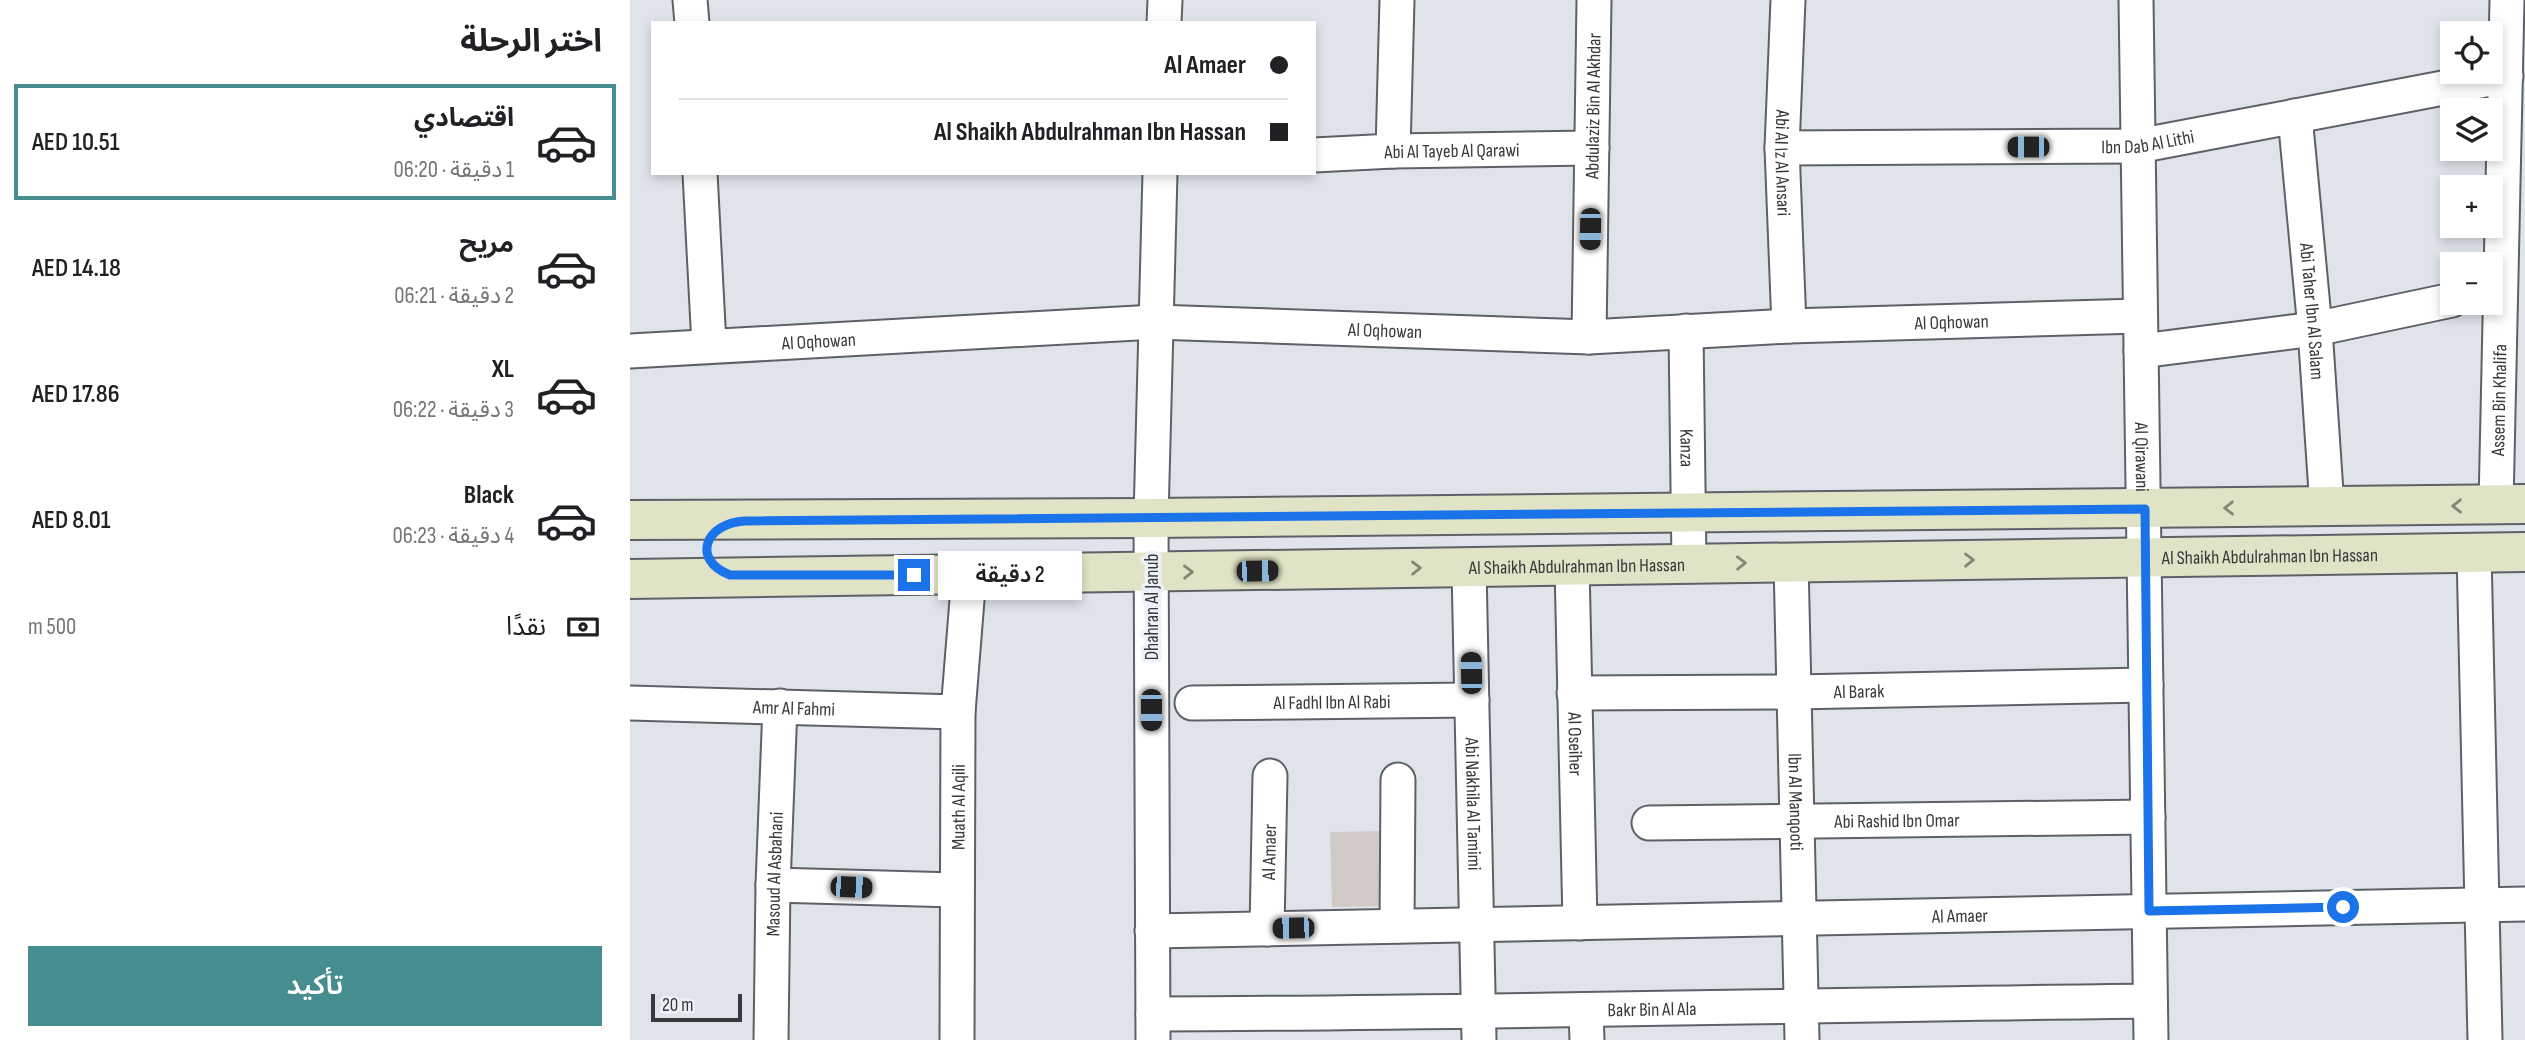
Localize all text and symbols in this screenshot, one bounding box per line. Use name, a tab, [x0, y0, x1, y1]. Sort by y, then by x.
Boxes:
map controls	[2440, 21, 2503, 315]
button: locate	[2440, 21, 2503, 84]
text: اختر الرحلة	[460, 22, 602, 61]
street label: Abdulaziz Bin Al Akhdar	[1581, 32, 1607, 180]
text: Al Amaer	[1164, 50, 1246, 81]
button: layers	[2440, 98, 2503, 161]
text: اقتصادي	[414, 103, 514, 134]
street label: Abi Al Iz Al Ansari	[1769, 108, 1795, 216]
icon: car	[535, 111, 598, 174]
text: Al Shaikh Abdulrahman Ibn Hassan	[934, 117, 1246, 148]
street label: Ibn Dab Al Lithi	[2101, 126, 2196, 159]
text: AED 10.51	[32, 127, 119, 158]
car	[2008, 137, 2050, 158]
street label: Abi Al Tayeb Al Qarawi	[1383, 139, 1520, 164]
text: 1 دقيقة · 06:20	[394, 156, 514, 184]
button: +	[2440, 175, 2503, 238]
car	[1580, 208, 1601, 250]
text: مريح	[459, 229, 514, 260]
icon: car	[535, 237, 598, 300]
street label: Abi Taher Ibn Al Salam	[2294, 241, 2328, 380]
button: −	[2440, 252, 2503, 315]
text: AED 14.18	[32, 253, 121, 284]
text: 2 دقيقة · 06:21	[394, 282, 514, 310]
street label: Al Oqhowan	[1913, 310, 1989, 335]
street label: Al Oqhowan	[1347, 319, 1422, 344]
street label: Al Oqhowan	[780, 329, 856, 356]
street label: Assem Bin Khalifa	[2487, 344, 2513, 457]
text: XL	[492, 354, 514, 385]
icon: car	[535, 363, 598, 426]
text: AED 17.86	[32, 379, 120, 410]
text: 3 دقيقة · 06:22	[393, 396, 514, 424]
street label: Al Qirawani	[2129, 421, 2153, 492]
street label: Kanza	[1674, 429, 1698, 467]
text: Black	[464, 480, 514, 511]
icon: car	[535, 489, 598, 552]
one-way arrow	[2451, 498, 2462, 514]
one-way arrow	[2224, 500, 2234, 516]
text: AED 8.01	[32, 505, 111, 536]
text: 4 دقيقة · 06:23	[393, 522, 514, 550]
street label: Al Shaikh Abdulrahman Ibn Hassan	[2161, 544, 2378, 570]
callout: 2 دقيقة	[938, 550, 1082, 600]
one-way arrow	[1964, 552, 1974, 568]
street label: Dhahran Al Janub	[1141, 554, 1164, 660]
street label: Al Shaikh Abdulrahman Ibn Hassan	[1468, 554, 1685, 580]
one-way arrow	[1736, 555, 1747, 571]
route end	[898, 559, 930, 591]
car	[1236, 560, 1279, 582]
one-way arrow	[1411, 560, 1421, 576]
text: 2 دقيقة	[975, 561, 1045, 589]
one-way arrow	[1183, 564, 1194, 579]
icon: cash	[564, 608, 602, 646]
text: نقدًا	[506, 612, 546, 643]
text: 500 m	[28, 613, 76, 641]
car	[1461, 652, 1482, 694]
street label: Al Barak	[1833, 680, 1885, 704]
car	[1141, 689, 1162, 731]
street label: Al Fadhl Ibn Al Rabi	[1272, 691, 1391, 715]
street label: Amr Al Fahmi	[751, 696, 835, 722]
street label: Al Oseiher	[1562, 711, 1587, 777]
street label: Abi Nakhila Al Tamimi	[1460, 736, 1485, 871]
street label: Ibn Al Manqooti	[1782, 753, 1808, 851]
street label: Muath Al Aqili	[948, 764, 971, 850]
street label: Abi Rashid Ibn Omar	[1833, 809, 1960, 834]
street label: Masoud Al Asbahani	[762, 811, 789, 936]
street label: Al Amaer	[1258, 823, 1282, 881]
car	[830, 876, 873, 898]
route start	[2327, 891, 2359, 923]
street label: Al Amaer	[1931, 905, 1989, 929]
car	[1272, 917, 1315, 939]
button: تأكيد	[28, 946, 602, 1026]
scale bar	[651, 991, 742, 1023]
text: 20 m	[662, 994, 694, 1017]
street label: Bakr Bin Al Ala	[1607, 998, 1697, 1022]

